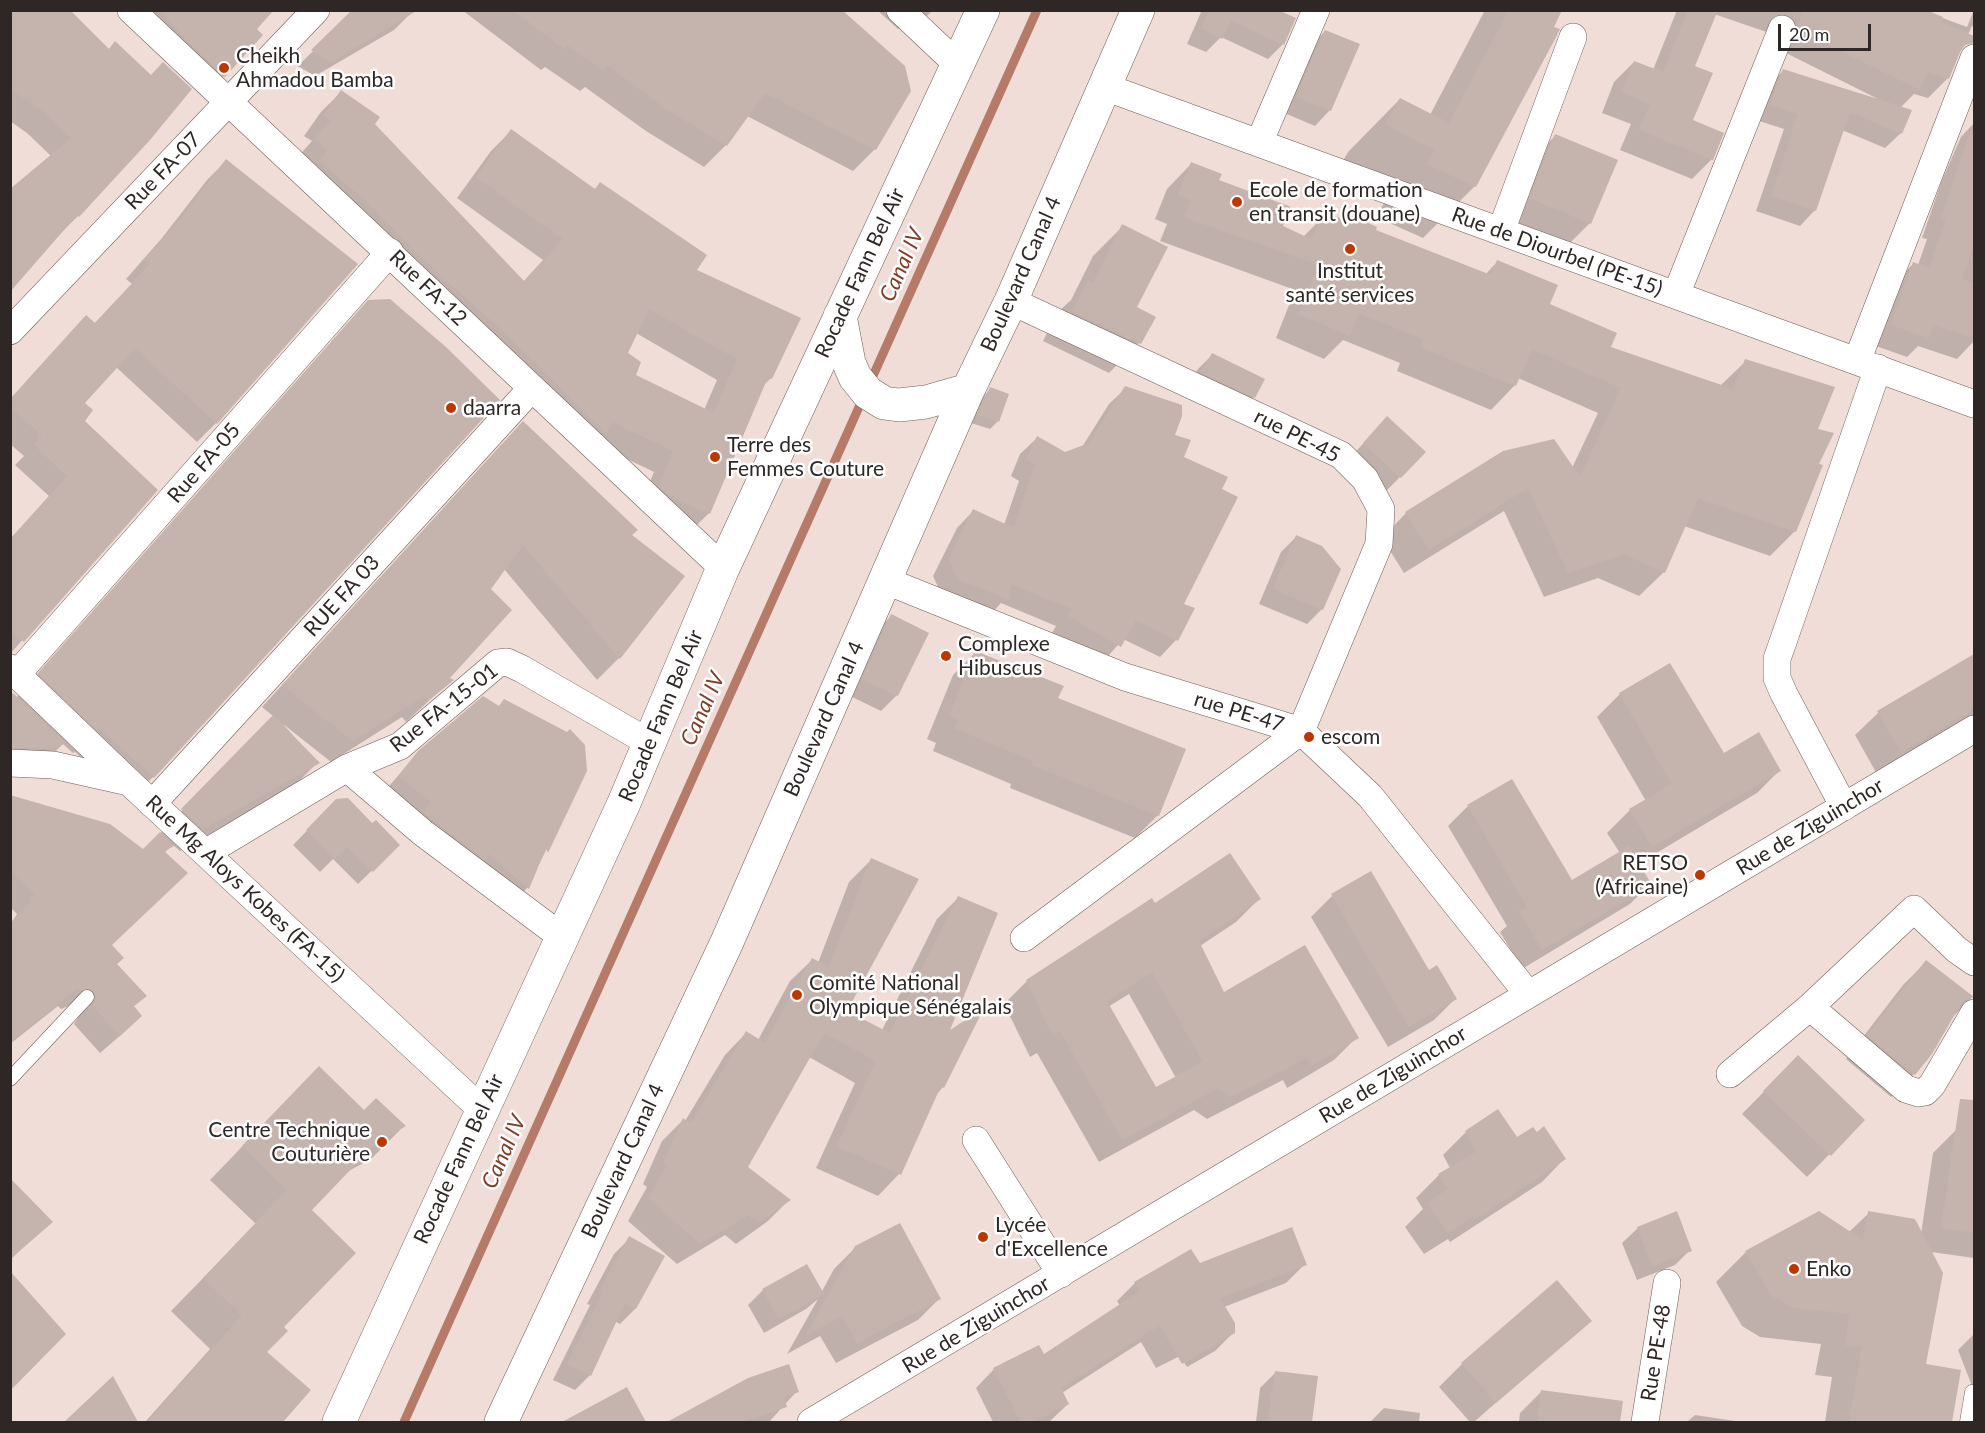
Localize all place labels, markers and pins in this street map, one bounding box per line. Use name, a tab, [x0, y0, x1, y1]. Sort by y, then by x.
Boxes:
place label: Cheikh Ahmadou Bamba	[236, 43, 394, 93]
marker: Cheikh Ahmadou Bamba	[217, 61, 231, 75]
place label: Ecole de formation en transit (douane)	[1249, 177, 1423, 227]
marker: Ecole de formation en transit (douane)	[1230, 195, 1244, 209]
marker: Institut santé services	[1343, 242, 1357, 256]
place label: Institut santé services	[1286, 258, 1414, 308]
place label: daarra	[463, 395, 521, 421]
marker: daarra	[444, 401, 458, 415]
place label: Terre des Femmes Couture	[727, 432, 884, 482]
marker: Terre des Femmes Couture	[708, 450, 722, 464]
place label: Complexe Hibuscus	[958, 631, 1050, 681]
marker: Complexe Hibuscus	[939, 649, 953, 663]
place label: escom	[1321, 724, 1380, 750]
marker: escom	[1302, 730, 1316, 744]
place label: RETSO (Africaine)	[1595, 850, 1688, 900]
marker: RETSO (Africaine)	[1693, 868, 1707, 882]
place label: Comité National Olympique Sénégalais	[809, 970, 1012, 1020]
marker: Comité National Olympique Sénégalais	[790, 988, 804, 1002]
place label: Centre Technique Couturière	[208, 1117, 370, 1167]
marker: Centre Technique Couturière	[375, 1135, 389, 1149]
place label: Lycée d'Excellence	[995, 1212, 1108, 1262]
marker: Lycée d'Excellence	[976, 1230, 990, 1244]
place label: Enko	[1806, 1256, 1852, 1282]
marker: Enko	[1787, 1262, 1801, 1276]

